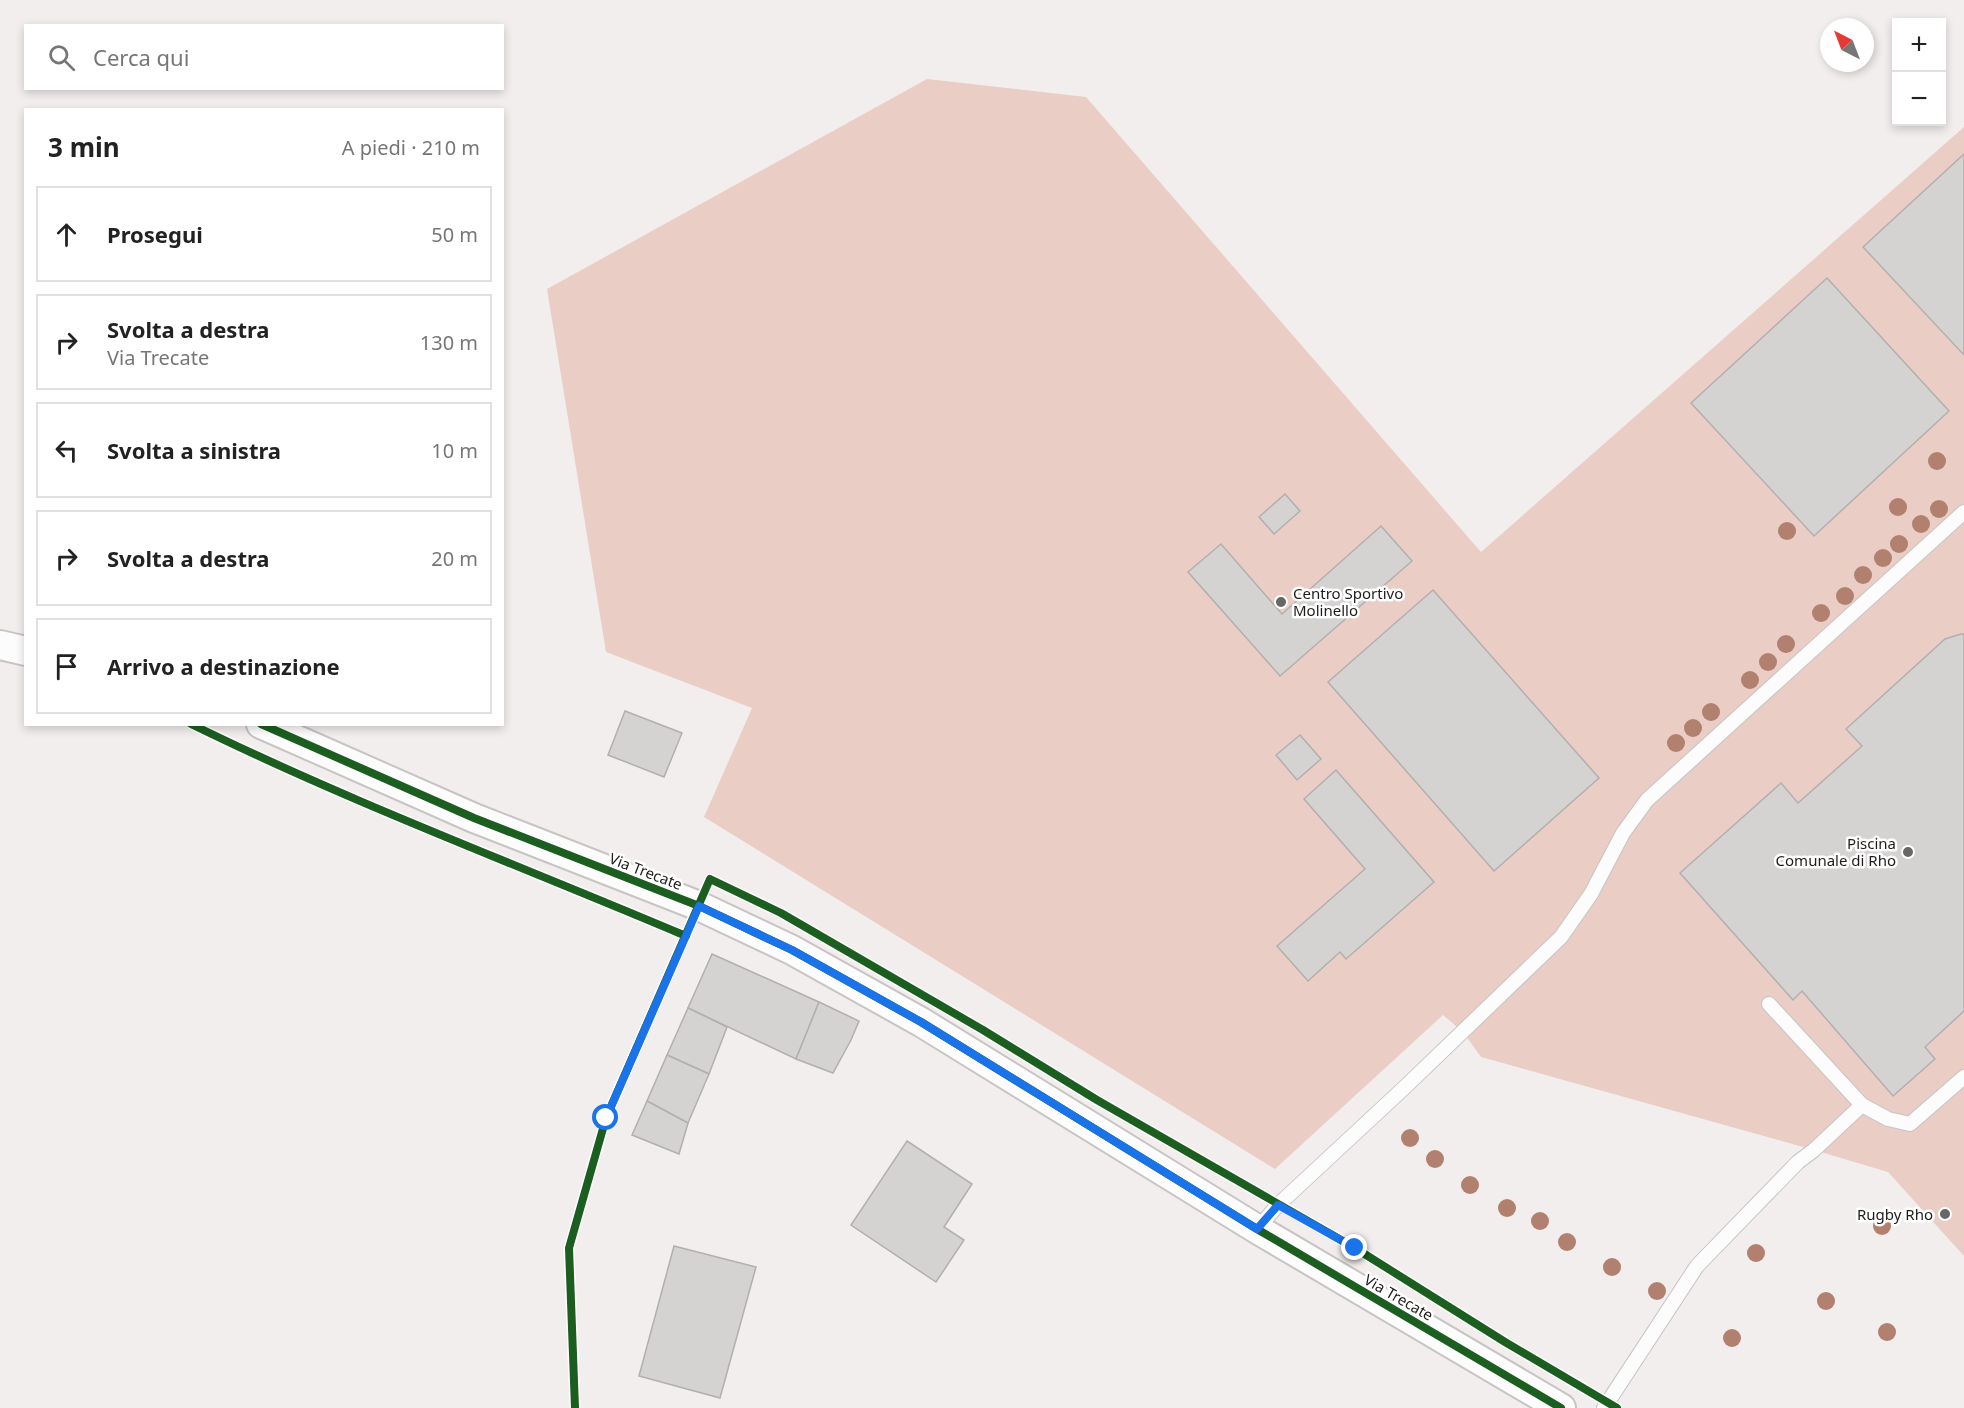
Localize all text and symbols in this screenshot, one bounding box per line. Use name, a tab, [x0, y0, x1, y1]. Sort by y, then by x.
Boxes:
north arrow	[1820, 18, 1874, 72]
map controls	[1892, 18, 1946, 126]
button: +	[1892, 18, 1946, 72]
search box	[24, 24, 504, 90]
icon: search	[45, 41, 78, 74]
text: Cerca qui	[93, 42, 189, 72]
button: −	[1892, 72, 1946, 126]
text: 3 min	[48, 129, 120, 165]
text: A piedi · 210 m	[342, 134, 480, 161]
icon: ahead	[50, 218, 83, 251]
text: Prosegui	[107, 219, 203, 249]
text: 50 m	[431, 221, 478, 248]
text: Svolta a destra	[107, 314, 270, 344]
icon: right	[50, 326, 83, 359]
text: 130 m	[420, 329, 478, 356]
text: Via Trecate	[107, 344, 209, 371]
icon: left	[50, 434, 83, 467]
text: Svolta a sinistra	[107, 435, 281, 465]
text: 10 m	[431, 437, 478, 464]
icon: right	[50, 542, 83, 575]
text: Svolta a destra	[107, 543, 270, 573]
text: 20 m	[431, 545, 478, 572]
place label: Centro Sportivo Molinello	[1293, 583, 1403, 620]
marker: Centro Sportivo Molinello	[1274, 595, 1288, 609]
icon: arrive	[50, 650, 83, 683]
text: Arrivo a destinazione	[107, 651, 340, 681]
place label: Piscina Comunale di Rho	[1776, 833, 1896, 870]
marker: Piscina Comunale di Rho	[1901, 845, 1915, 859]
street label: Via Trecate	[607, 848, 685, 894]
route start	[592, 1104, 618, 1130]
place label: Rugby Rho	[1857, 1204, 1933, 1224]
marker: Rugby Rho	[1938, 1207, 1952, 1221]
route end	[1341, 1234, 1367, 1260]
street label: Via Trecate	[1361, 1269, 1437, 1325]

